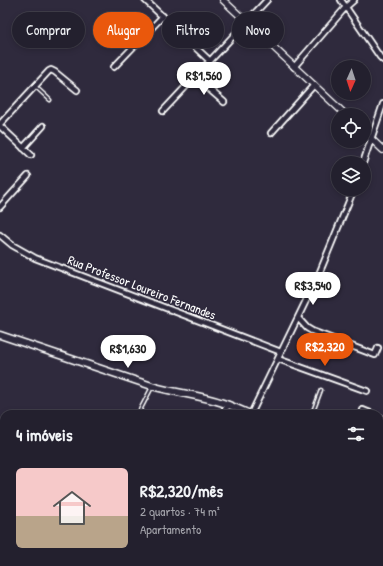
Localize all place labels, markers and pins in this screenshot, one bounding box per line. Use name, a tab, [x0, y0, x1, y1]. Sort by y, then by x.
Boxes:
pin: R$1,560	[167, 62, 241, 96]
pin: R$3,540	[276, 272, 350, 306]
pin: R$2,320	[288, 333, 362, 367]
pin: R$1,630	[91, 335, 165, 369]

